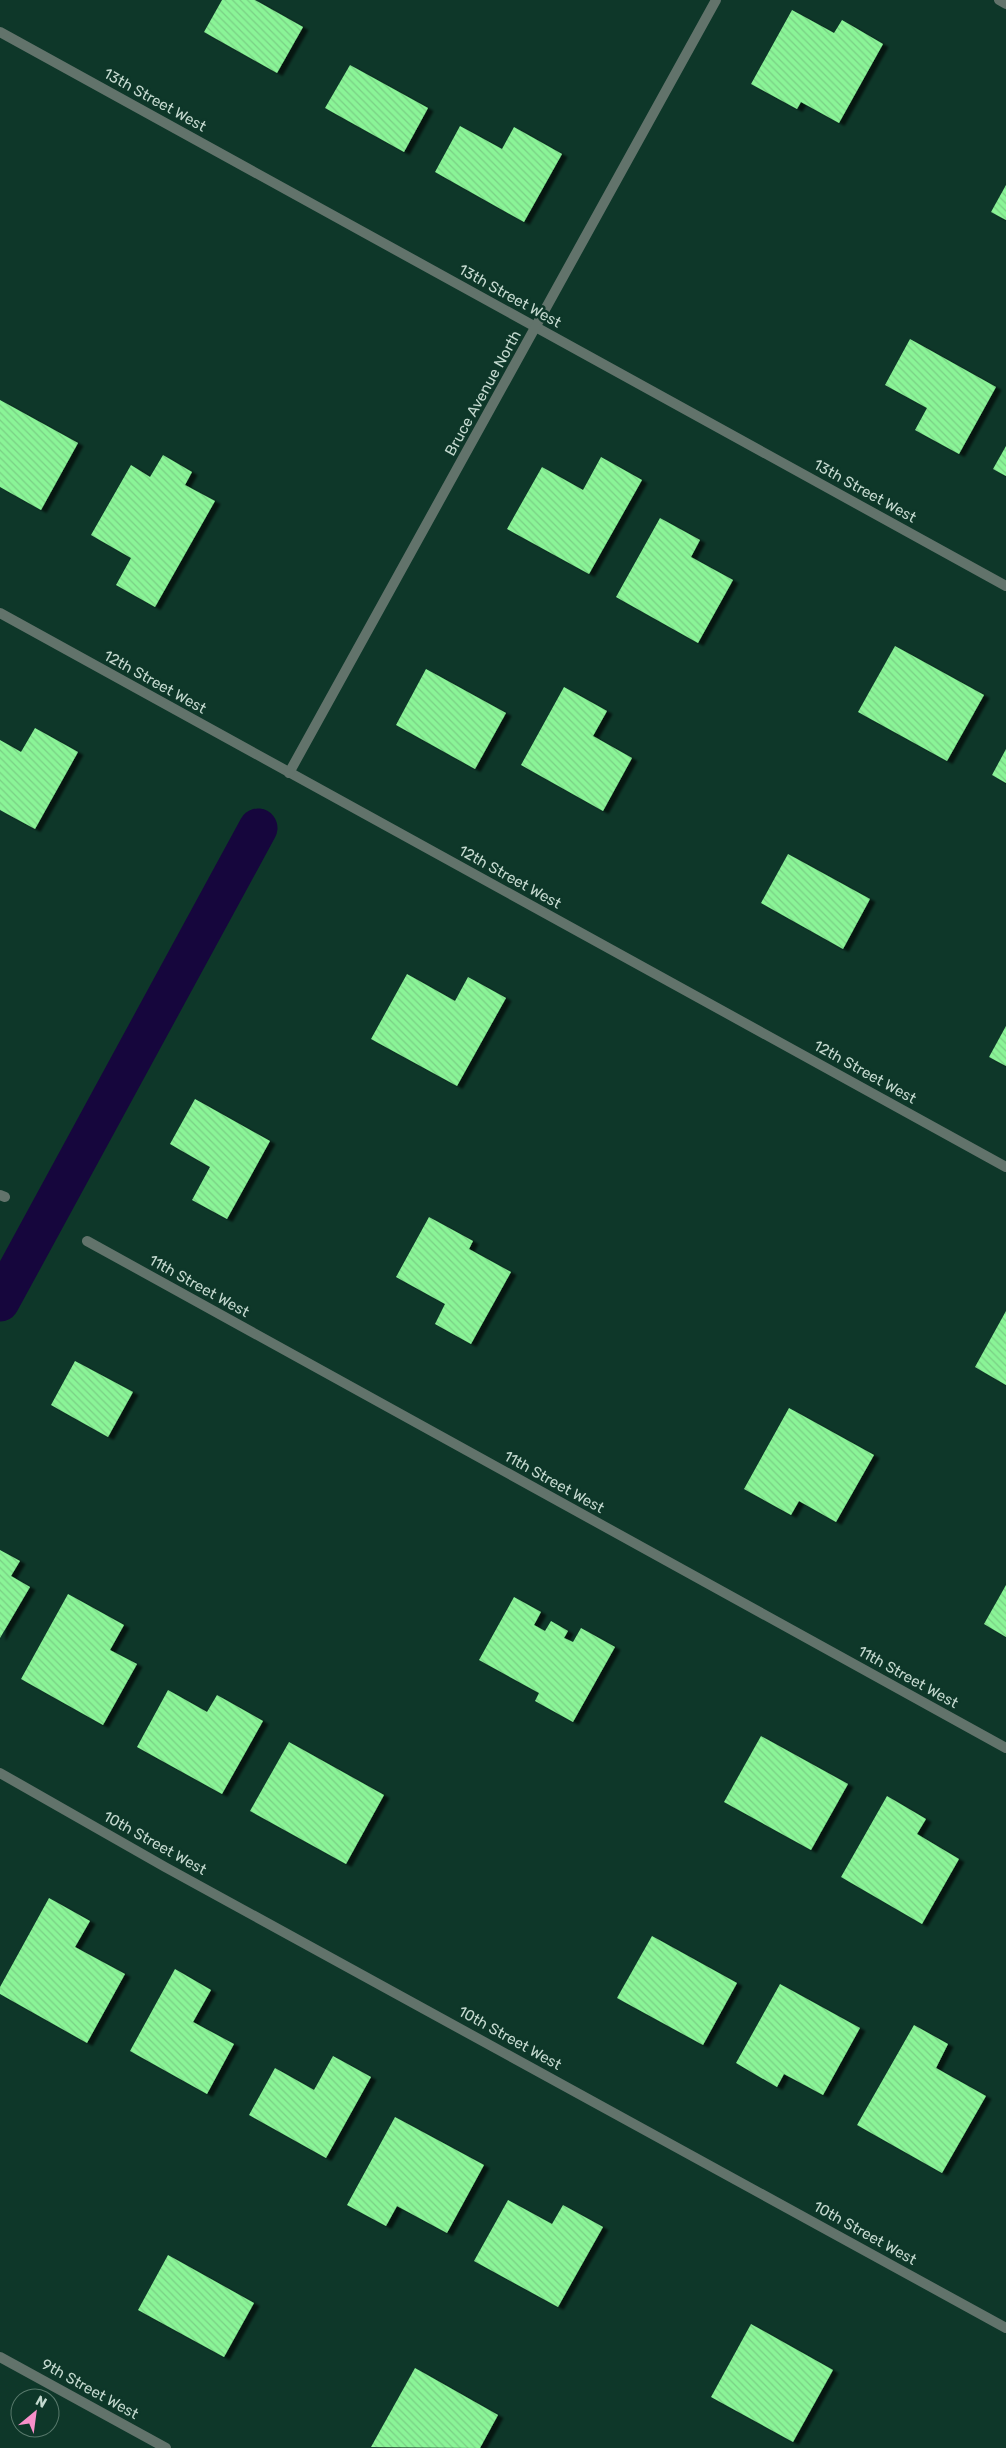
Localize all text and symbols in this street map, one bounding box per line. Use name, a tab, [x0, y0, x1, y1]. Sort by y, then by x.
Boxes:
street label: 13th Street West	[101, 64, 210, 136]
street label: 13th Street West	[456, 260, 565, 332]
street label: Bruce Avenue North	[441, 327, 525, 459]
street label: 13th Street West	[811, 455, 920, 527]
street label: 12th Street West	[101, 646, 209, 718]
street label: 12th Street West	[456, 841, 564, 913]
street label: 12th Street West	[811, 1036, 919, 1108]
street label: 11th Street West	[146, 1251, 252, 1321]
street label: 11th Street West	[501, 1447, 607, 1517]
street label: 11th Street West	[855, 1642, 961, 1712]
street label: 10th Street West	[100, 1807, 210, 1879]
street label: 10th Street West	[455, 2002, 565, 2074]
street label: 10th Street West	[810, 2197, 920, 2269]
street label: 9th Street West	[38, 2355, 142, 2423]
north arrow	[10, 2388, 60, 2438]
text: N	[33, 2392, 50, 2412]

